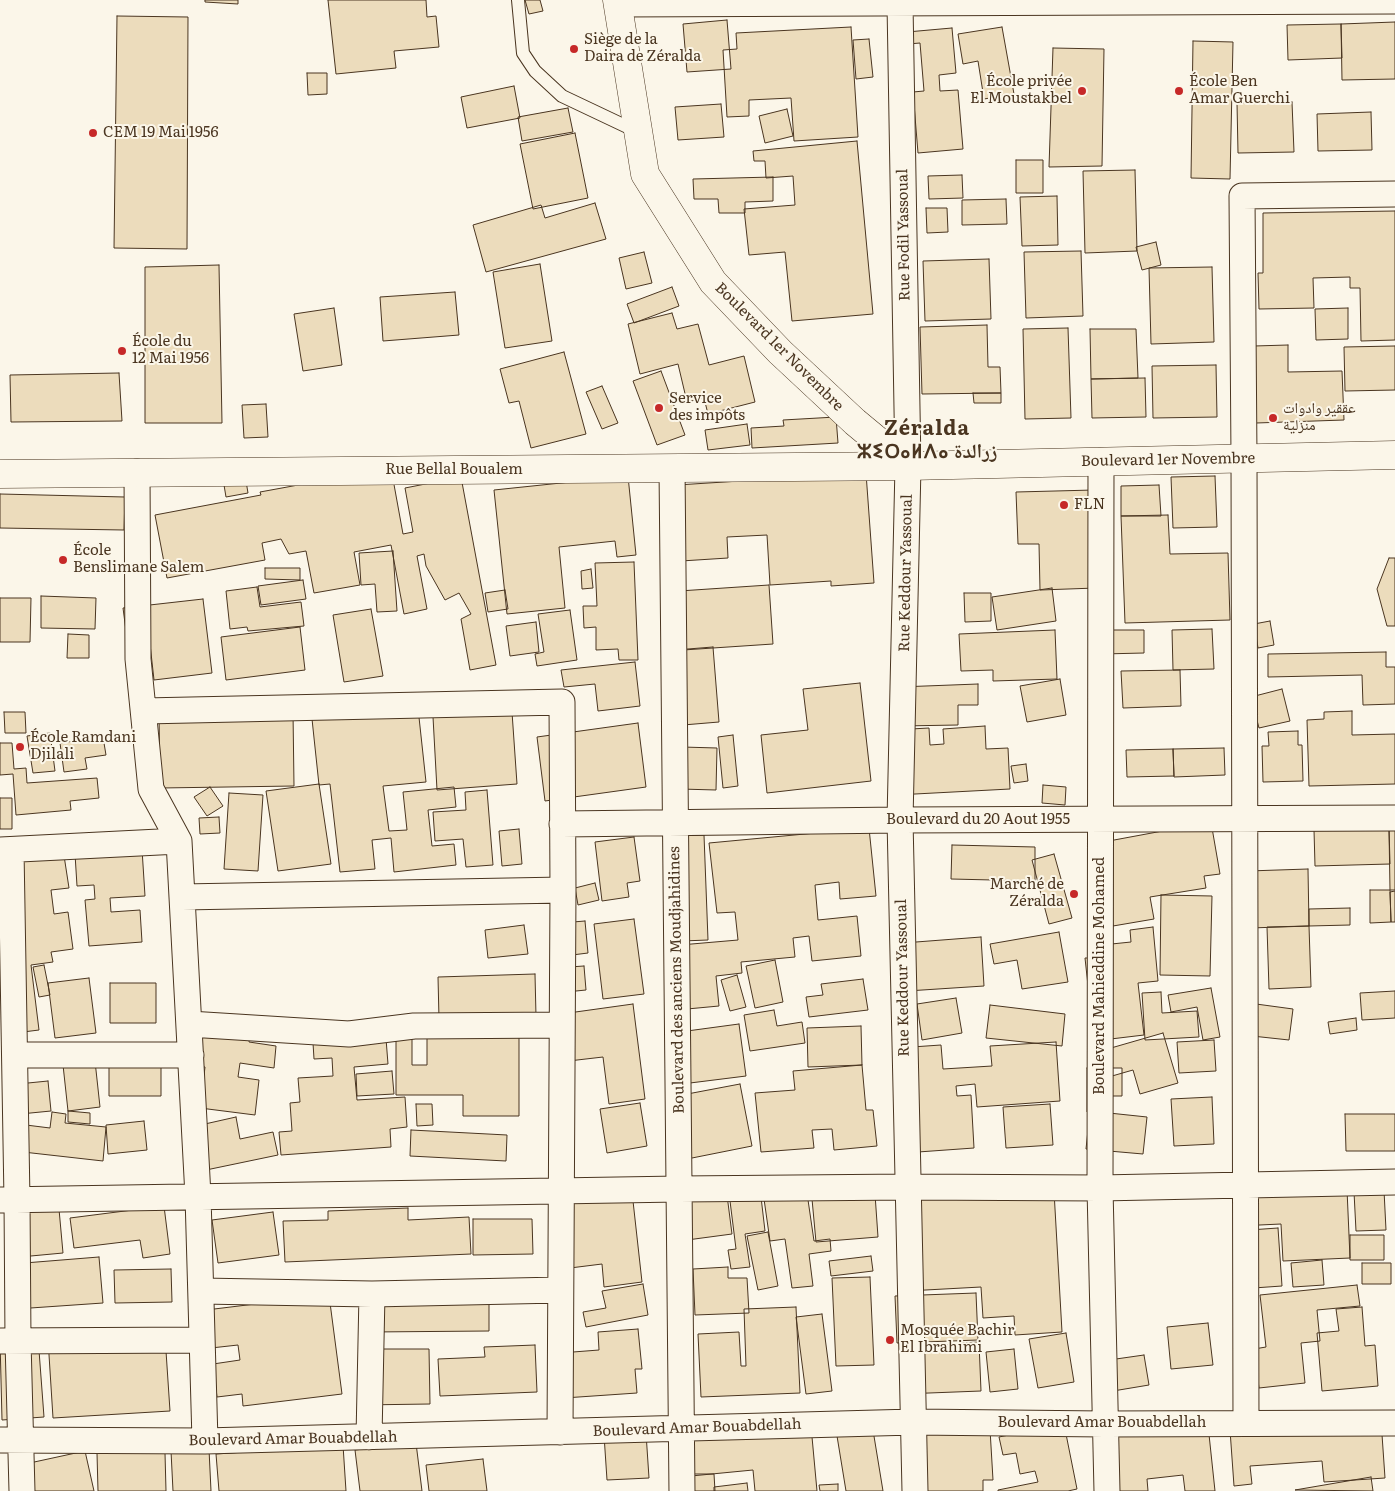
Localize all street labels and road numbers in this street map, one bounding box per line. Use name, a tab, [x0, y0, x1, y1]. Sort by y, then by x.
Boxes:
street label: Rue Fodil Yassoual	[894, 169, 914, 301]
street label: Boulevard 1er Novembre	[711, 279, 847, 415]
street label: Boulevard 1er Novembre	[1081, 449, 1255, 471]
street label: Rue Bellal Boualem	[385, 461, 523, 479]
street label: Rue Keddour Yassoual	[896, 494, 916, 652]
street label: Boulevard du 20 Aout 1955	[886, 811, 1070, 829]
street label: Boulevard des anciens Moudjahidines	[666, 846, 688, 1114]
street label: Boulevard Mahieddine Mohamed	[1091, 857, 1109, 1095]
street label: Rue Keddour Yassoual	[893, 899, 913, 1057]
street label: Boulevard Amar Bouabdellah	[997, 1414, 1207, 1432]
street label: Boulevard Amar Bouabdellah	[592, 1415, 802, 1441]
street label: Boulevard Amar Bouabdellah	[188, 1428, 398, 1450]

